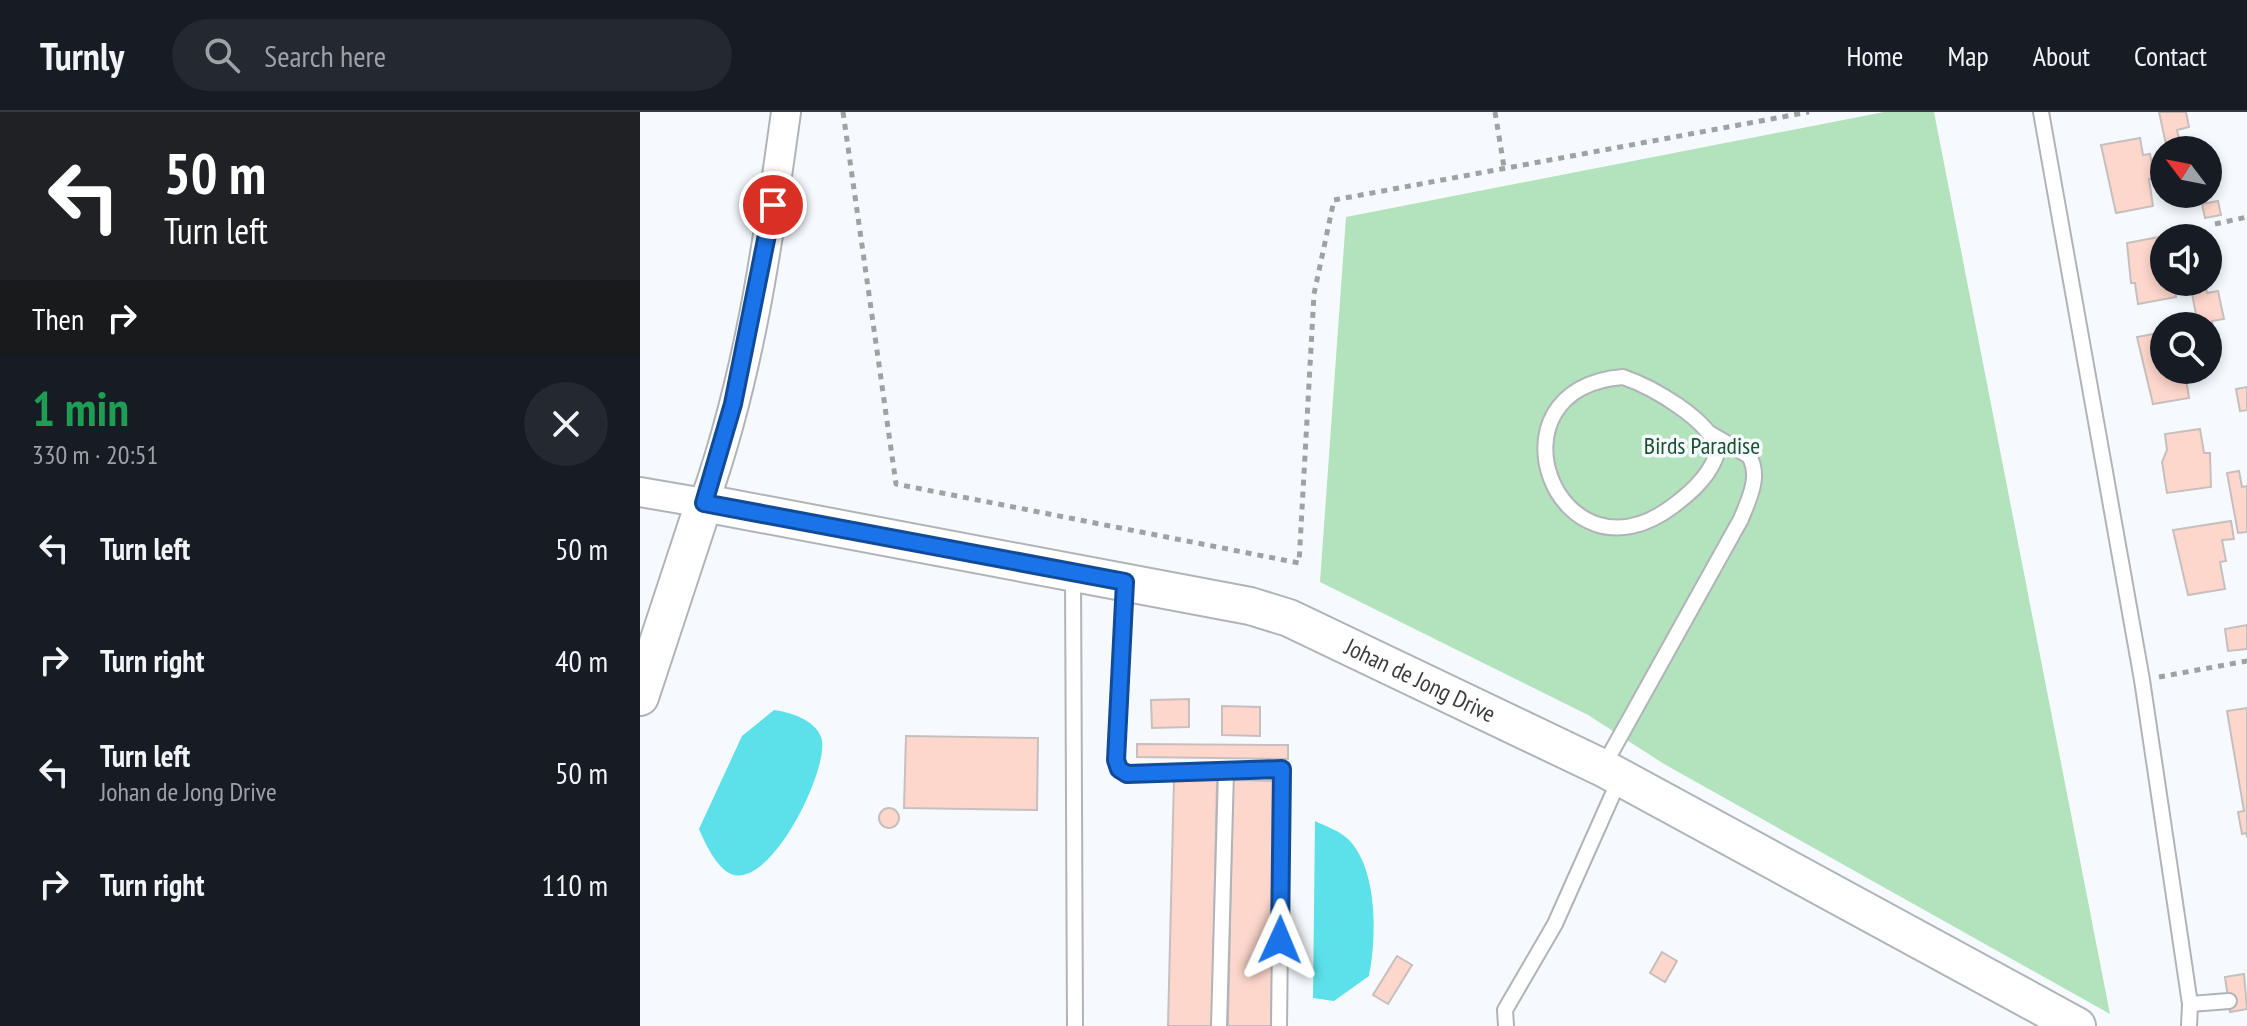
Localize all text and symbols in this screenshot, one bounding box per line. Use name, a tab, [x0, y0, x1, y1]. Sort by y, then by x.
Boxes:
search box	[172, 19, 732, 91]
text: Turnly	[40, 31, 124, 80]
icon: search	[200, 33, 244, 77]
text: Search here	[264, 36, 386, 75]
text: Home	[1847, 37, 1903, 74]
text: Map	[1947, 37, 1989, 74]
text: About	[2033, 37, 2090, 74]
text: Contact	[2134, 37, 2207, 74]
north arrow	[2150, 136, 2222, 208]
map controls	[2150, 136, 2222, 384]
text: 50 m	[164, 137, 266, 209]
icon: left	[32, 144, 136, 248]
pin	[739, 171, 807, 239]
icon: arrive	[751, 183, 795, 227]
text: Turn left	[164, 207, 268, 254]
button: sound	[2150, 224, 2222, 296]
icon: right	[100, 296, 144, 340]
text: Then	[32, 299, 84, 338]
button: search	[2150, 312, 2222, 384]
text: 1 min	[32, 377, 129, 439]
button: close	[524, 382, 608, 466]
park label: Birds Paradise	[1644, 430, 1760, 461]
text: 330 m · 20:51	[32, 438, 158, 471]
icon: left	[32, 526, 76, 570]
text: Turn left	[100, 529, 190, 568]
text: 50 m	[555, 529, 608, 568]
street label: Johan de Jong Drive	[1339, 631, 1501, 729]
icon: right	[32, 638, 76, 682]
text: Turn right	[100, 641, 204, 680]
text: 40 m	[555, 641, 608, 680]
text: Turn left	[100, 736, 190, 775]
icon: left	[32, 750, 76, 794]
text: 50 m	[555, 753, 608, 792]
text: Johan de Jong Drive	[100, 775, 277, 808]
icon: right	[32, 862, 76, 906]
text: Turn right	[100, 865, 204, 904]
text: 110 m	[542, 865, 608, 904]
position arrow	[1238, 898, 1322, 982]

